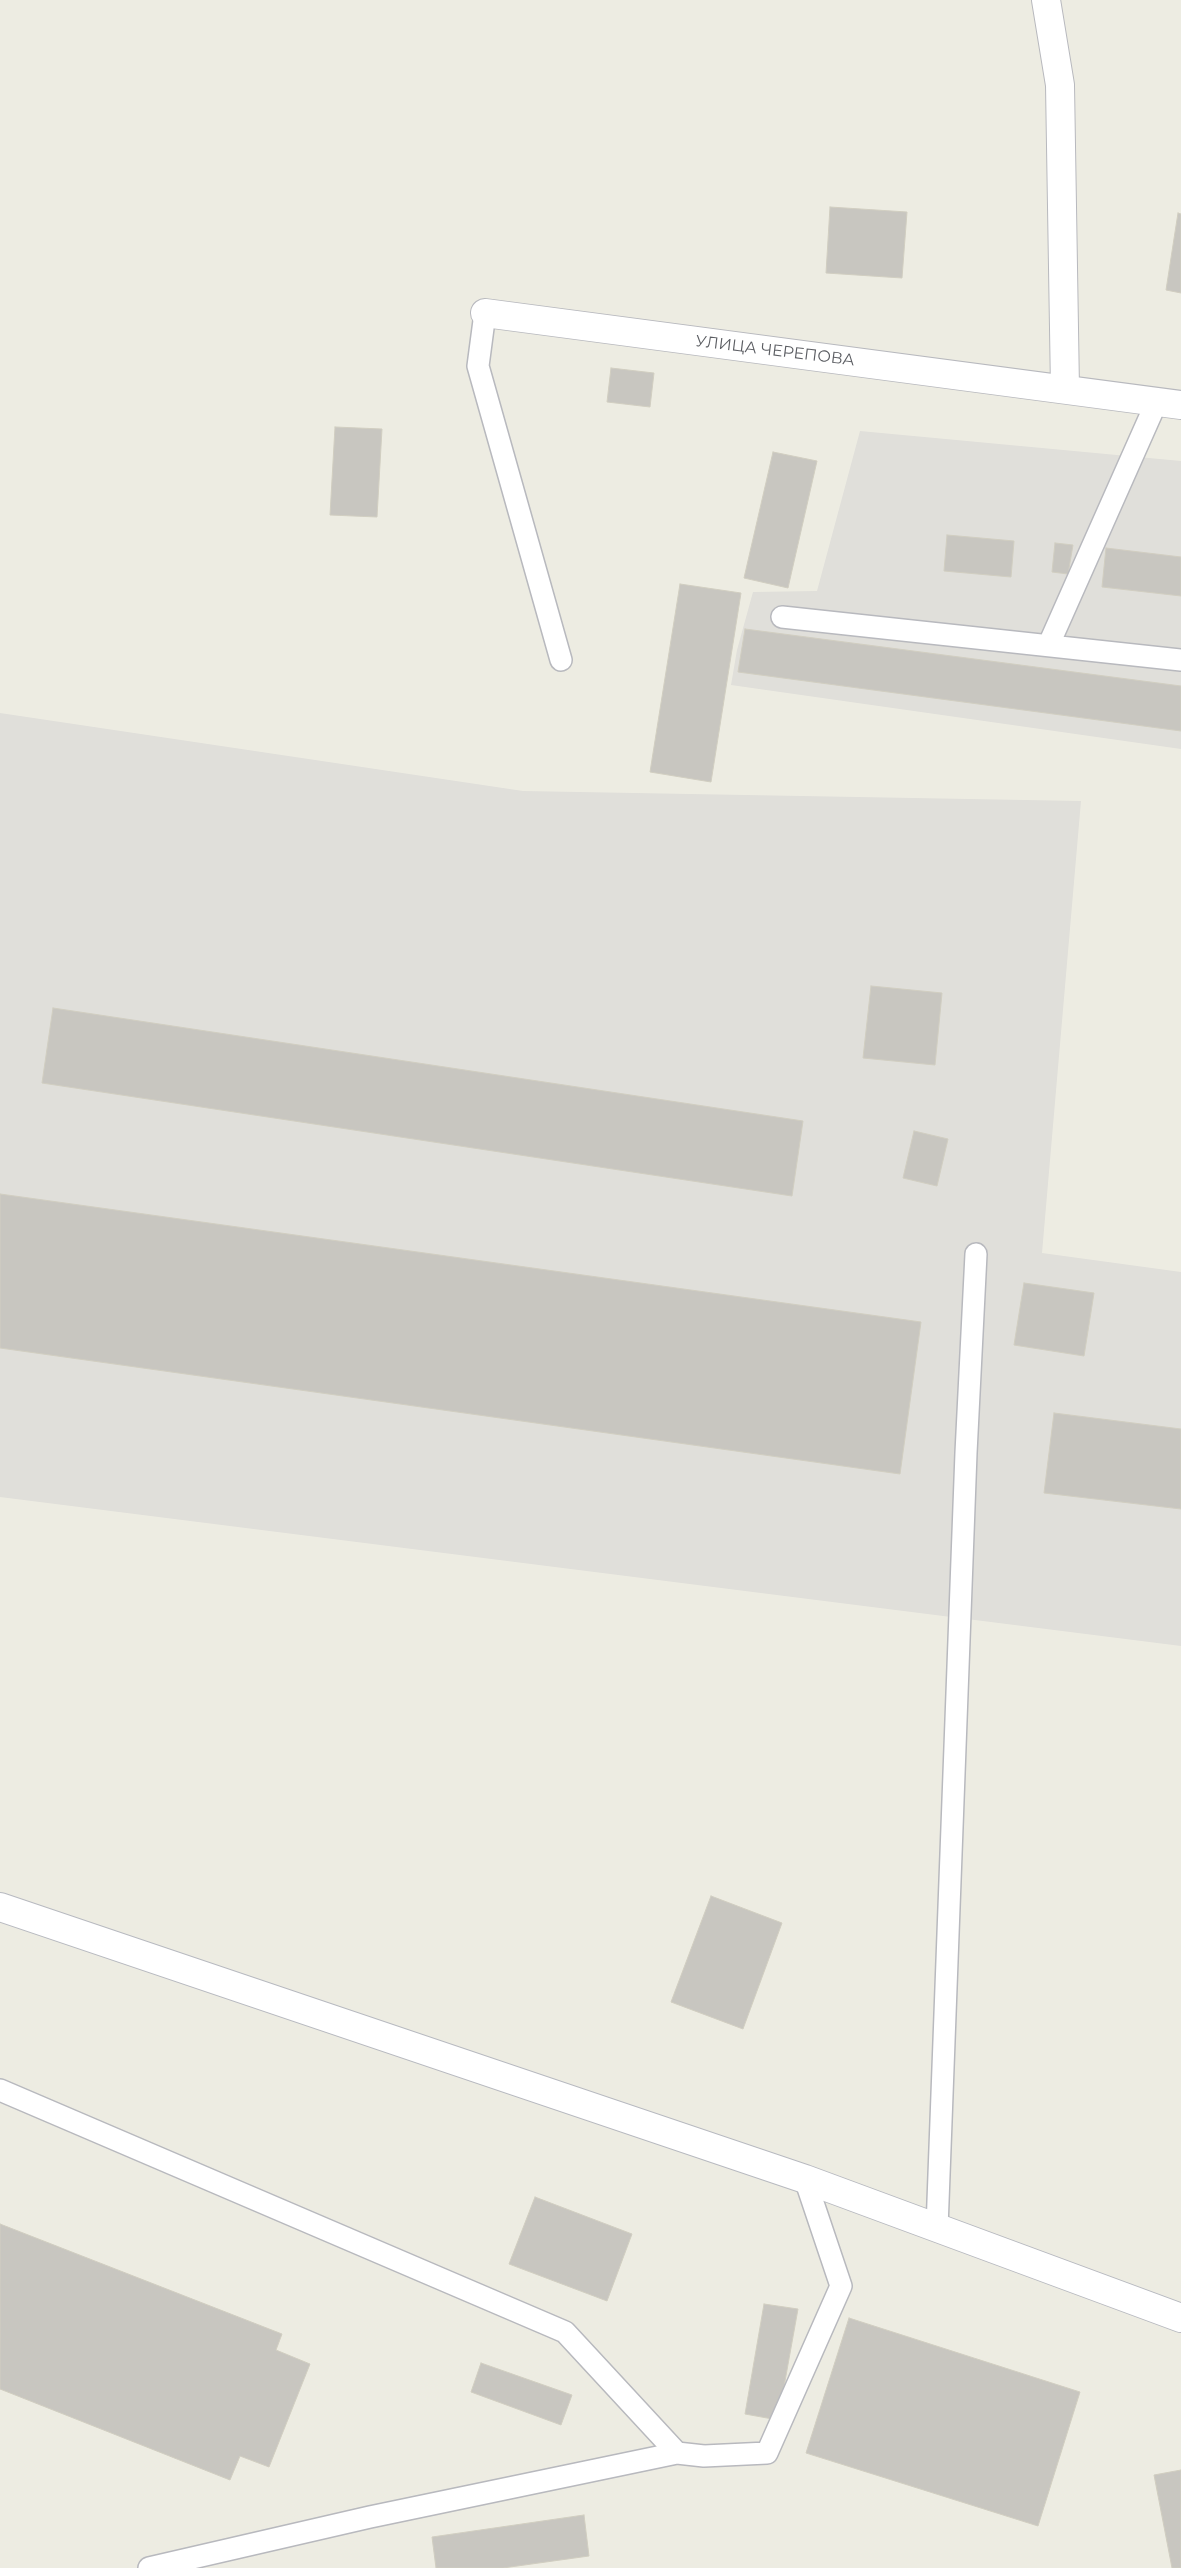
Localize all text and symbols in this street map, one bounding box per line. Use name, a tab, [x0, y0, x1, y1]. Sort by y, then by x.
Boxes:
street label: УЛИЦА ЧЕРЕПОВА	[694, 332, 856, 370]

